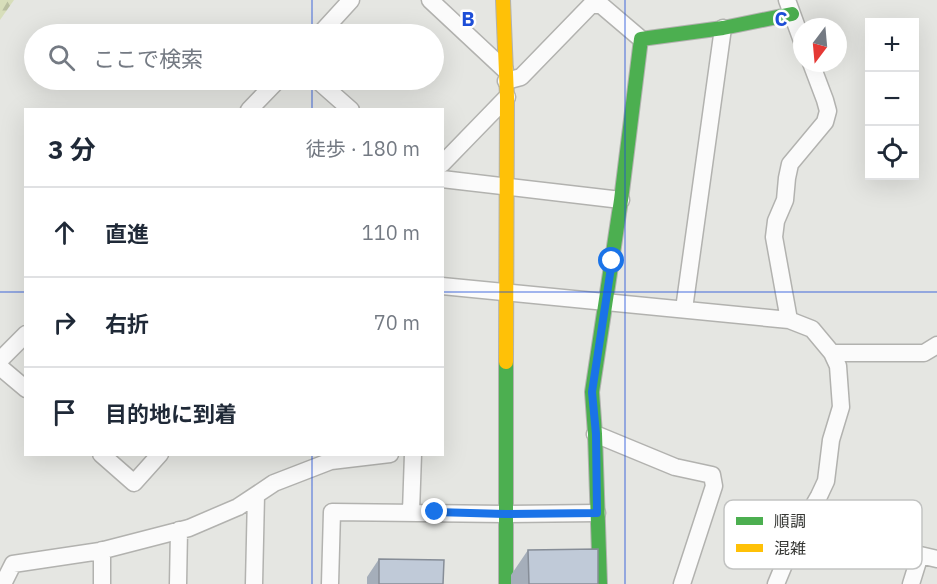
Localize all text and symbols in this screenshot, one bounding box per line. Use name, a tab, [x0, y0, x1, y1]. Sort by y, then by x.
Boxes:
text: B	[461, 5, 475, 32]
text: C	[774, 5, 788, 32]
north arrow	[793, 18, 847, 72]
map controls	[865, 18, 919, 180]
button: +	[865, 18, 919, 72]
search box	[24, 24, 444, 90]
icon: search	[45, 41, 78, 74]
text: ここで検索	[93, 44, 203, 73]
button: −	[865, 72, 919, 126]
button: locate	[865, 126, 919, 180]
text: 3 分	[48, 132, 96, 166]
text: 徒歩 · 180 m	[306, 135, 420, 162]
icon: ahead	[48, 216, 81, 249]
text: 直進	[105, 219, 149, 248]
text: 110 m	[362, 219, 420, 246]
route start	[598, 247, 624, 273]
icon: right	[48, 306, 81, 339]
text: 右折	[105, 309, 149, 338]
text: 70 m	[374, 309, 420, 336]
icon: arrive	[48, 396, 81, 429]
text: 目的地に到着	[105, 399, 237, 428]
route end	[421, 498, 447, 524]
legend	[724, 500, 922, 569]
text: 順調	[774, 511, 806, 531]
text: 混雑	[774, 538, 806, 558]

